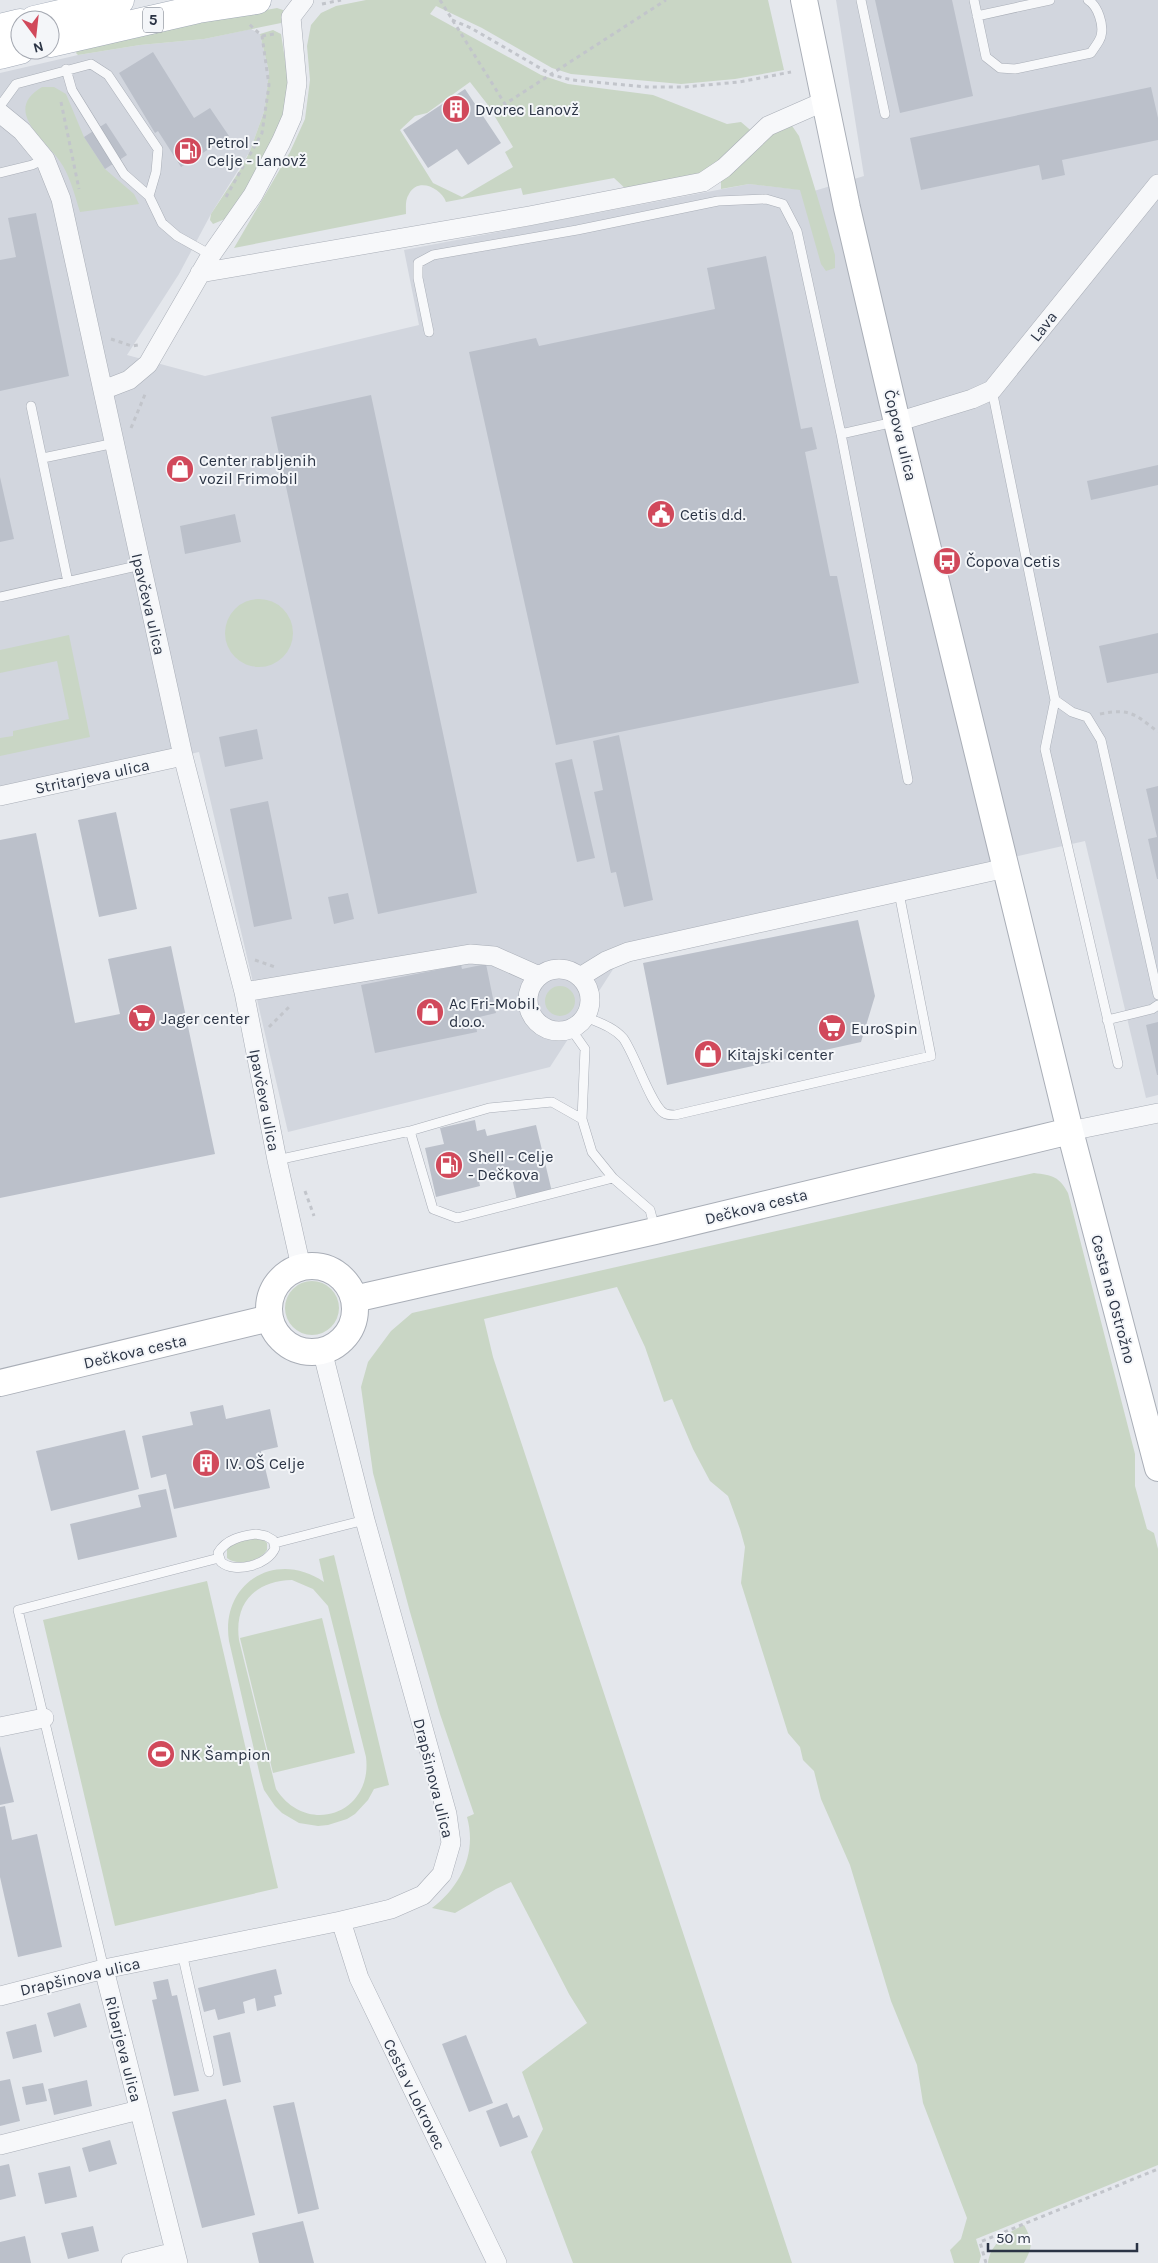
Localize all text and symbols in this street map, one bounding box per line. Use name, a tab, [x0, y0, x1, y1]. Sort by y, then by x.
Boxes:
road number: 5	[143, 8, 163, 32]
north arrow	[10, 10, 60, 60]
text: N	[31, 38, 45, 57]
building icon: Dvorec Lanovž	[441, 94, 471, 124]
place label: Dvorec Lanovž	[475, 100, 579, 119]
place label: Petrol - Celje - Lanovž	[207, 133, 306, 170]
fuel station icon: Petrol - Celje - Lanovž	[173, 136, 203, 166]
street label: Lava	[1026, 307, 1061, 345]
street label: Čopova ulica	[880, 388, 921, 483]
place label: Center rabljenih vozil Frimobil	[199, 451, 316, 488]
shop icon: Center rabljenih vozil Frimobil	[165, 454, 195, 484]
public building icon: Cetis d.d.	[646, 499, 676, 529]
place label: Cetis d.d.	[680, 505, 746, 524]
bus stop icon: Čopova Cetis	[932, 546, 962, 576]
street label: Ipavčeva ulica	[128, 551, 169, 657]
place label: Čopova Cetis	[966, 552, 1061, 571]
street label: Stritarjeva ulica	[33, 755, 151, 798]
place label: Ac Fri-Mobil, d.o.o.	[449, 994, 539, 1031]
shop icon: Ac Fri-Mobil, d.o.o.	[415, 997, 445, 1027]
supermarket icon: Jager center	[127, 1003, 157, 1033]
place label: Jager center	[161, 1009, 249, 1028]
supermarket icon: EuroSpin	[817, 1013, 847, 1043]
place label: EuroSpin	[851, 1019, 918, 1038]
shop icon: Kitajski center	[693, 1039, 723, 1069]
place label: Kitajski center	[727, 1045, 834, 1064]
street label: Ipavčeva ulica	[245, 1047, 284, 1153]
place label: Shell - Celje - Dečkova	[468, 1147, 553, 1184]
fuel station icon: Shell - Celje - Dečkova	[434, 1150, 464, 1180]
street label: Dečkova cesta	[703, 1185, 809, 1228]
street label: Cesta na Ostrožno	[1087, 1233, 1140, 1366]
street label: Dečkova cesta	[82, 1330, 188, 1373]
building icon: IV. OŠ Celje	[191, 1448, 221, 1478]
place label: IV. OŠ Celje	[225, 1454, 305, 1473]
street label: Drapšinova ulica	[409, 1716, 458, 1840]
sports icon: NK Šampion	[146, 1739, 176, 1769]
place label: NK Šampion	[180, 1745, 270, 1764]
street label: Drapšinova ulica	[18, 1953, 142, 2000]
street label: Ribarjeva ulica	[101, 1994, 146, 2104]
street label: Cesta v Lokrovec	[379, 2036, 450, 2153]
scale bar	[988, 2220, 1137, 2252]
text: 50 m	[996, 2229, 1031, 2247]

